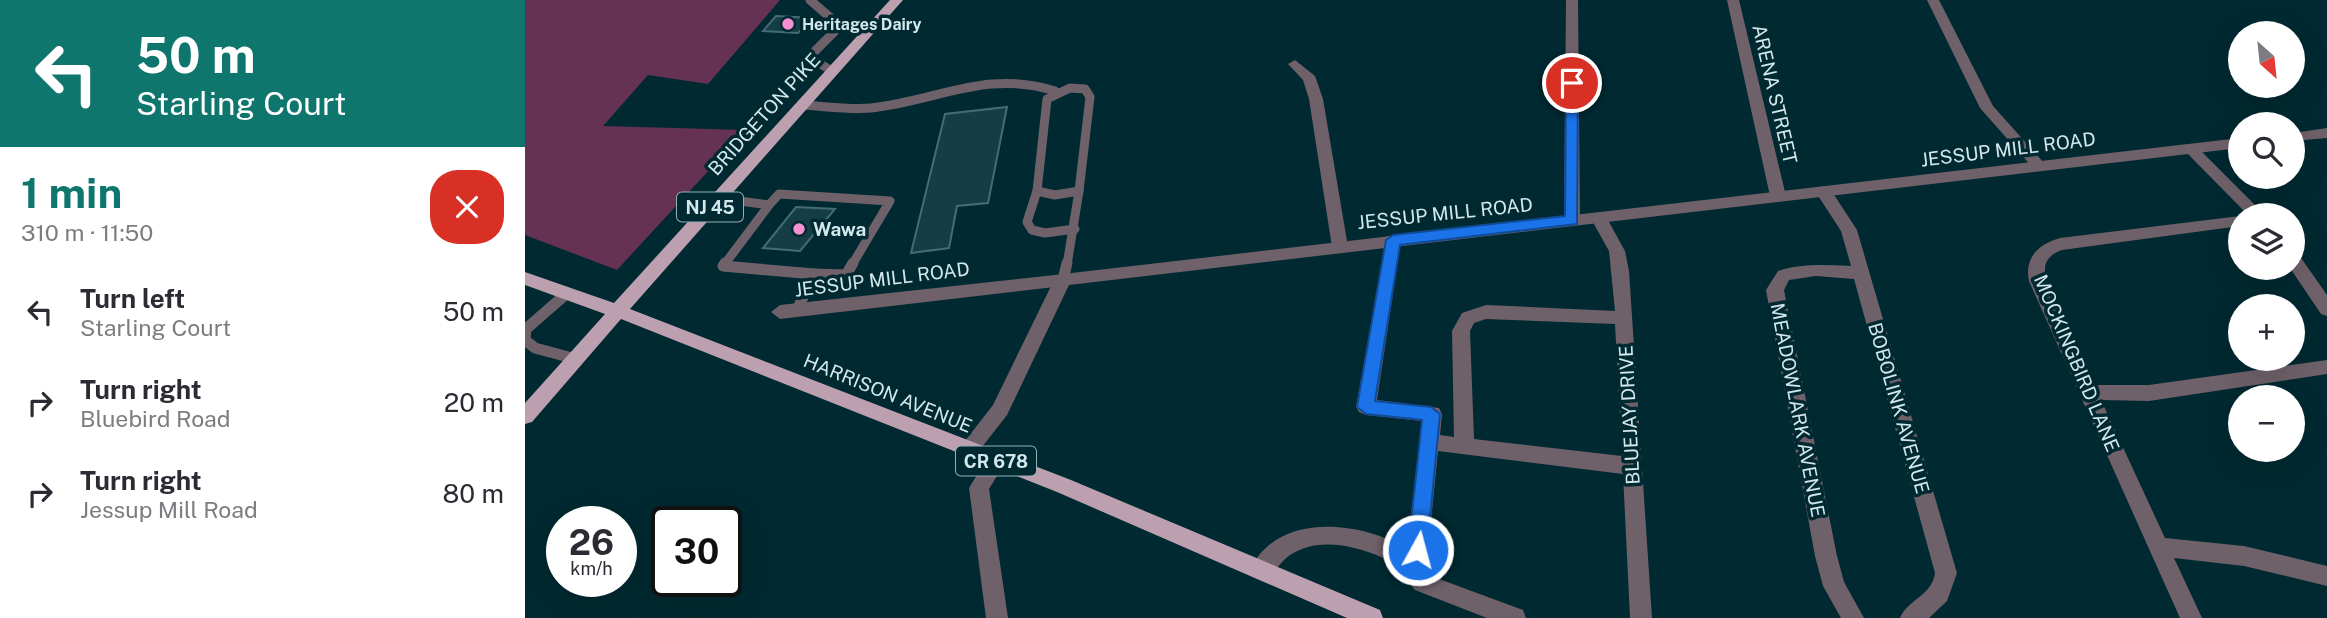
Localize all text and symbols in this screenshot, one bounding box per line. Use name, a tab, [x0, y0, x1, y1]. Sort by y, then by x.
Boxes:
place label: Heritages Dairy	[802, 15, 922, 34]
marker: Heritages Dairy	[780, 16, 796, 32]
north arrow	[2228, 21, 2305, 98]
map controls	[2228, 21, 2305, 462]
street label: ARENA STREET	[1748, 22, 1802, 166]
text: 50 m	[136, 26, 256, 84]
icon: left	[21, 28, 112, 119]
street label: BRIDGETON PIKE	[703, 48, 825, 180]
pin	[1542, 53, 1602, 113]
icon: arrive	[1553, 64, 1591, 102]
text: Starling Court	[136, 85, 346, 122]
button: search	[2228, 112, 2305, 189]
street label: JESSUP MILL ROAD	[1919, 127, 2097, 171]
text: 1 min	[21, 168, 122, 217]
button: close	[430, 170, 504, 244]
road number: NJ 45	[677, 192, 743, 222]
street label: JESSUP MILL ROAD	[1356, 193, 1534, 233]
button: layers	[2228, 203, 2305, 280]
place label: Wawa	[813, 218, 866, 240]
text: 310 m · 11:50	[21, 219, 153, 246]
marker: Wawa	[791, 221, 807, 237]
street label: JESSUP MILL ROAD	[793, 257, 971, 301]
street label: MOCKINGBIRD LANE	[2030, 271, 2124, 455]
text: Turn left	[80, 283, 185, 314]
icon: left	[21, 293, 59, 331]
button: +	[2228, 294, 2305, 371]
text: 50 m	[443, 296, 504, 327]
street label: MEADOWLARK AVENUE	[1766, 301, 1830, 519]
text: Starling Court	[80, 314, 231, 341]
street label: BOBOLINK AVENUE	[1864, 320, 1934, 496]
street label: BLUEJAY DRIVE	[1614, 345, 1644, 485]
street label: HARRISON AVENUE	[801, 349, 975, 437]
text: Turn right	[80, 374, 202, 405]
icon: right	[21, 384, 59, 422]
button: −	[2228, 385, 2305, 462]
text: 20 m	[444, 387, 504, 418]
text: Bluebird Road	[80, 405, 231, 432]
road number: CR 678	[956, 447, 1036, 476]
text: Turn right	[80, 465, 202, 496]
icon: right	[21, 475, 59, 513]
text: 80 m	[443, 478, 504, 509]
text: Jessup Mill Road	[80, 496, 258, 523]
speed limit sign: 30	[651, 506, 742, 597]
position arrow	[1381, 513, 1455, 587]
text: 26	[569, 522, 614, 563]
text: km/h	[570, 558, 613, 579]

